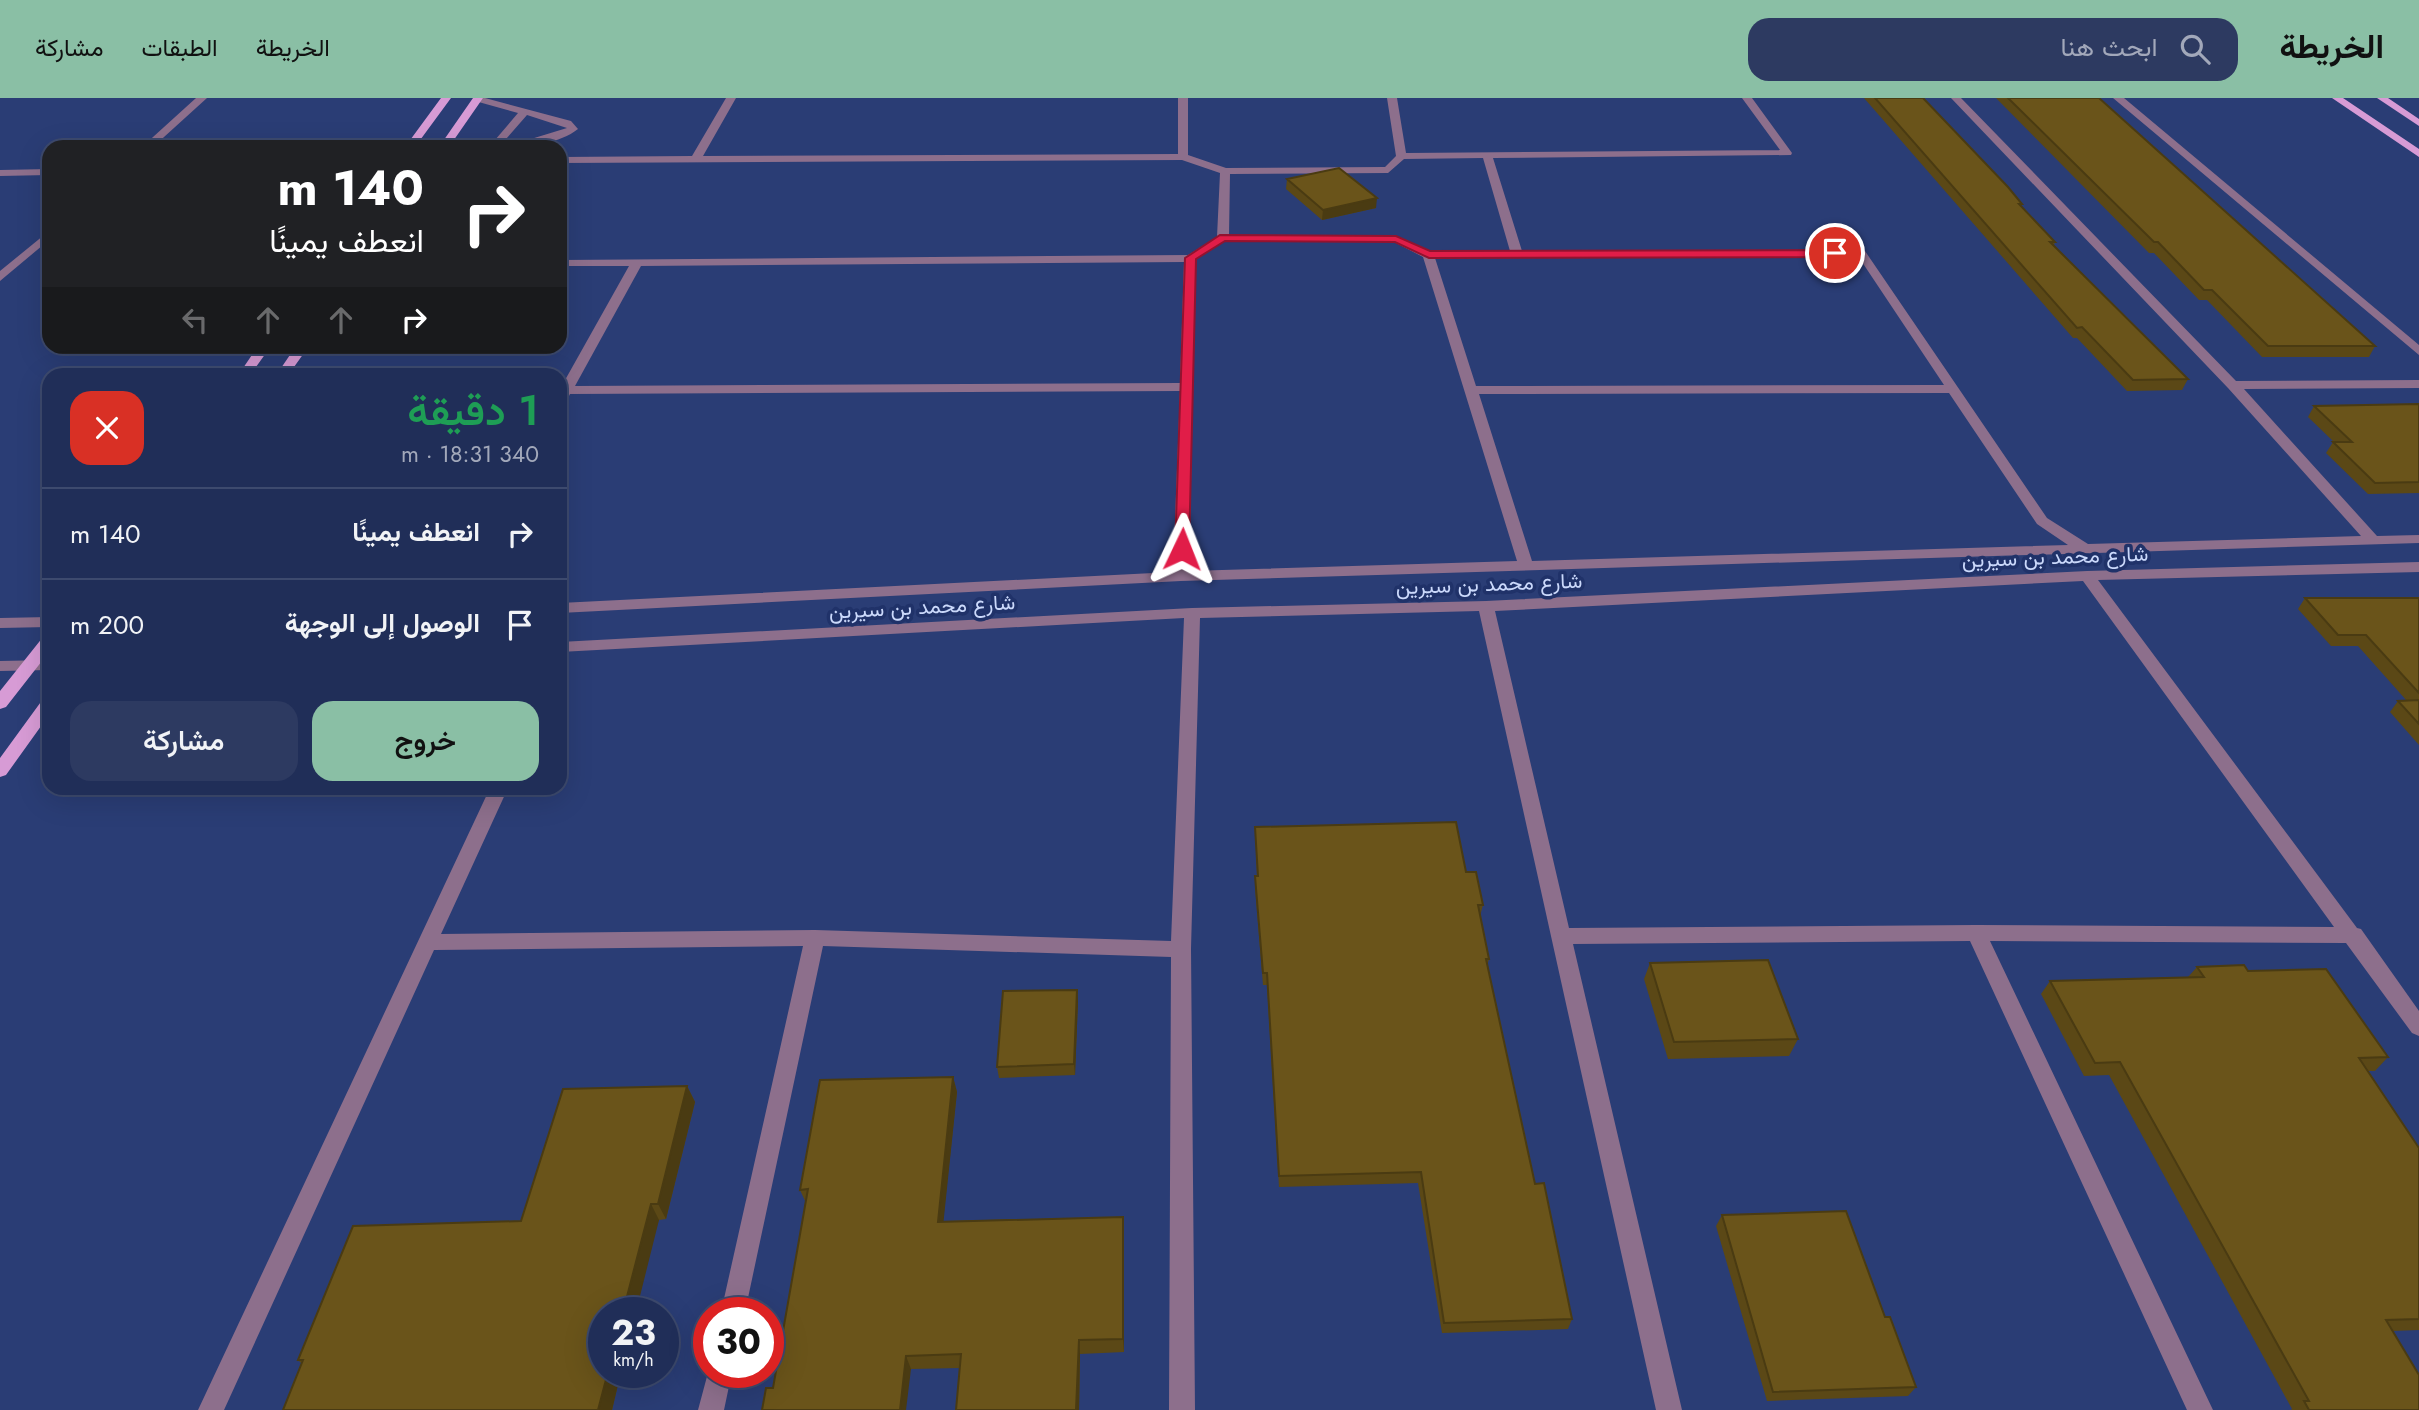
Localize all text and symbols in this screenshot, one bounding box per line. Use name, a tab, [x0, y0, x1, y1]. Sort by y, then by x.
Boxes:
search box	[1748, 18, 2238, 81]
text: الخريطة	[2280, 23, 2384, 70]
text: ابحث هنا	[2061, 28, 2158, 66]
text: مشاركة	[35, 30, 103, 65]
text: الطبقات	[141, 30, 218, 65]
text: الخريطة	[256, 30, 330, 65]
icon: search	[2176, 30, 2214, 68]
text: 140 m	[278, 153, 424, 223]
icon: right	[448, 168, 539, 259]
text: انعطف يمينًا	[269, 218, 424, 264]
pin	[1805, 223, 1865, 283]
icon: arrive	[1816, 234, 1854, 272]
icon: left	[176, 301, 214, 339]
icon: ahead	[249, 301, 287, 339]
icon: ahead	[322, 301, 360, 339]
icon: right	[395, 301, 433, 339]
text: 1 دقيقة	[407, 380, 539, 441]
button: close	[70, 391, 144, 465]
text: 340 m · 18:31	[401, 437, 539, 471]
position arrow	[1145, 512, 1219, 586]
text: انعطف يمينًا	[352, 513, 480, 551]
text: 140 m	[70, 515, 141, 553]
icon: right	[501, 515, 539, 553]
street label: شارع محمد بن سيرين	[1961, 539, 2149, 575]
street label: شارع محمد بن سيرين	[1395, 566, 1583, 602]
street label: شارع محمد بن سيرين	[828, 587, 1016, 627]
text: الوصول إلى الوجهة	[285, 604, 480, 642]
text: 200 m	[70, 606, 144, 644]
icon: arrive	[501, 606, 539, 644]
button: مشاركة	[70, 701, 298, 781]
button: خروج	[312, 701, 539, 781]
speed limit sign: 30	[693, 1297, 784, 1388]
text: 23	[611, 1308, 656, 1358]
text: km/h	[613, 1347, 654, 1373]

